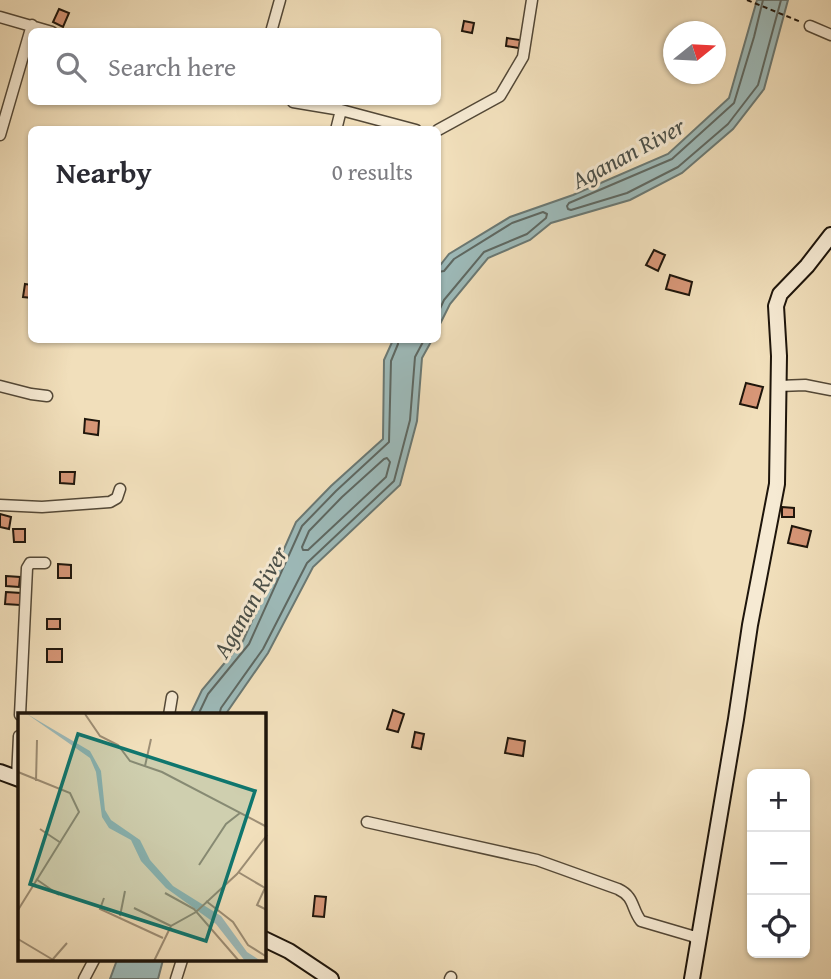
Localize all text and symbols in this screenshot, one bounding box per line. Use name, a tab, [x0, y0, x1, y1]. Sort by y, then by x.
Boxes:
north arrow	[663, 21, 726, 84]
search box	[28, 28, 441, 105]
text: Search here	[108, 47, 236, 86]
icon: search	[52, 48, 90, 86]
water label: Aganan River	[564, 108, 692, 198]
text: Nearby	[56, 150, 152, 194]
text: 0 results	[332, 155, 413, 188]
water label: Aganan River	[203, 539, 297, 665]
inset map	[18, 713, 266, 962]
map controls	[747, 769, 810, 958]
button: +	[747, 769, 810, 832]
button: −	[747, 832, 810, 895]
button: locate	[747, 895, 810, 958]

